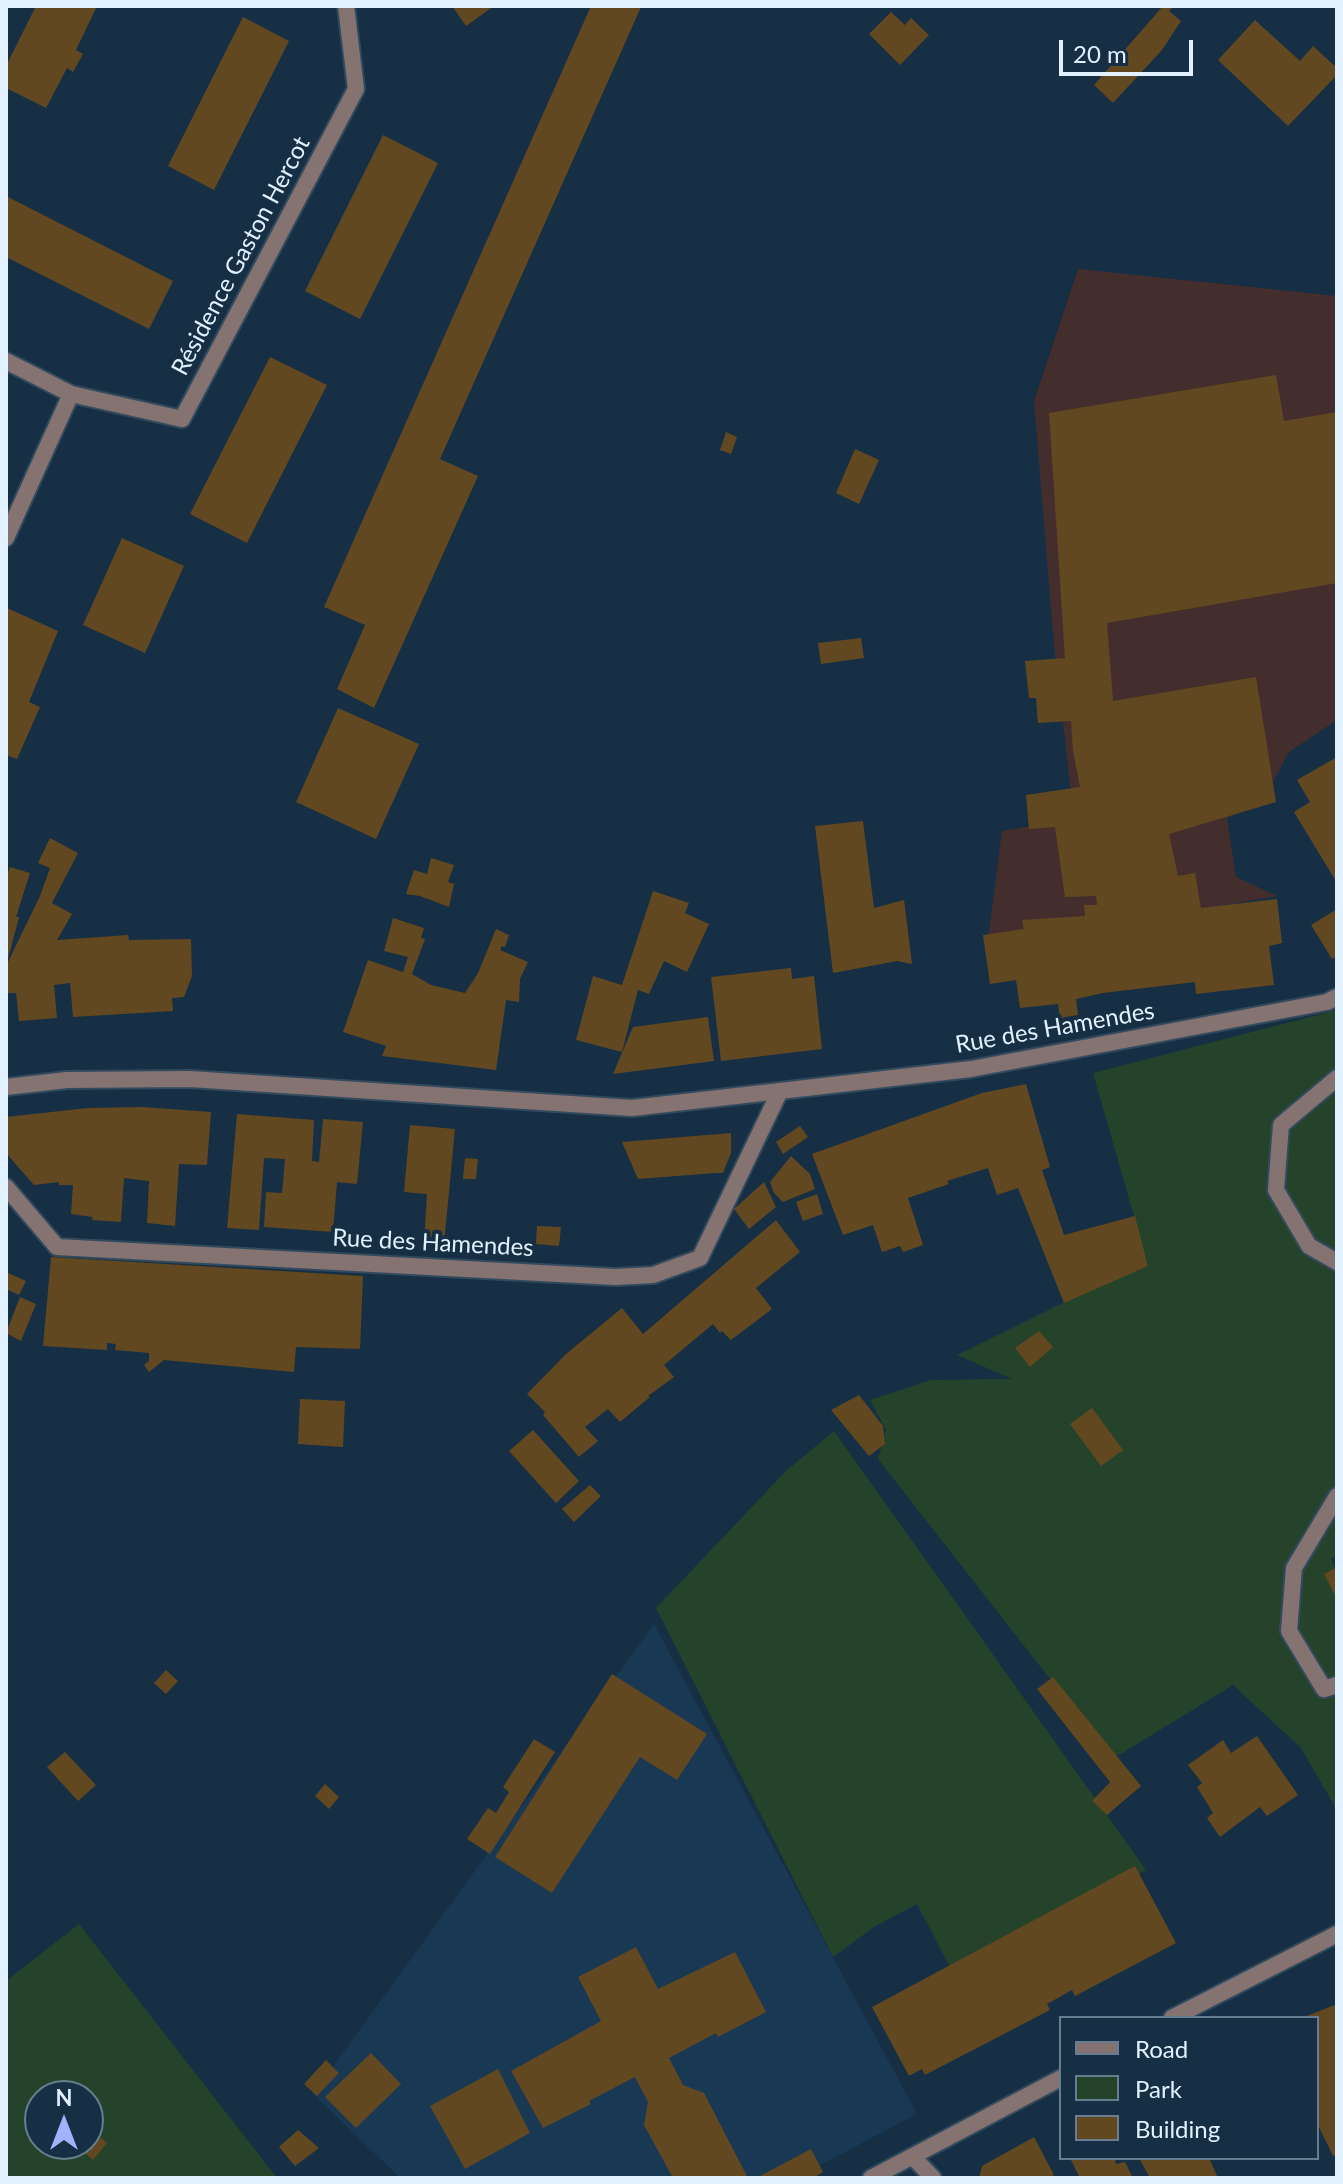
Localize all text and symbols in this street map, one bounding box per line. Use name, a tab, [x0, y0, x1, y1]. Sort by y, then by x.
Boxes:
scale bar	[1063, 24, 1197, 74]
text: 20 m	[1073, 39, 1127, 68]
street label: Résidence Gaston Hercot	[166, 132, 316, 380]
street label: Rue des Hamendes	[953, 996, 1157, 1060]
street label: Rue des Hamendes	[332, 1223, 534, 1263]
legend	[1059, 2016, 1319, 2160]
text: Road	[1135, 2034, 1188, 2063]
text: Park	[1135, 2074, 1182, 2103]
north arrow	[24, 2080, 104, 2160]
text: N	[56, 2084, 72, 2111]
text: Building	[1135, 2114, 1220, 2143]

